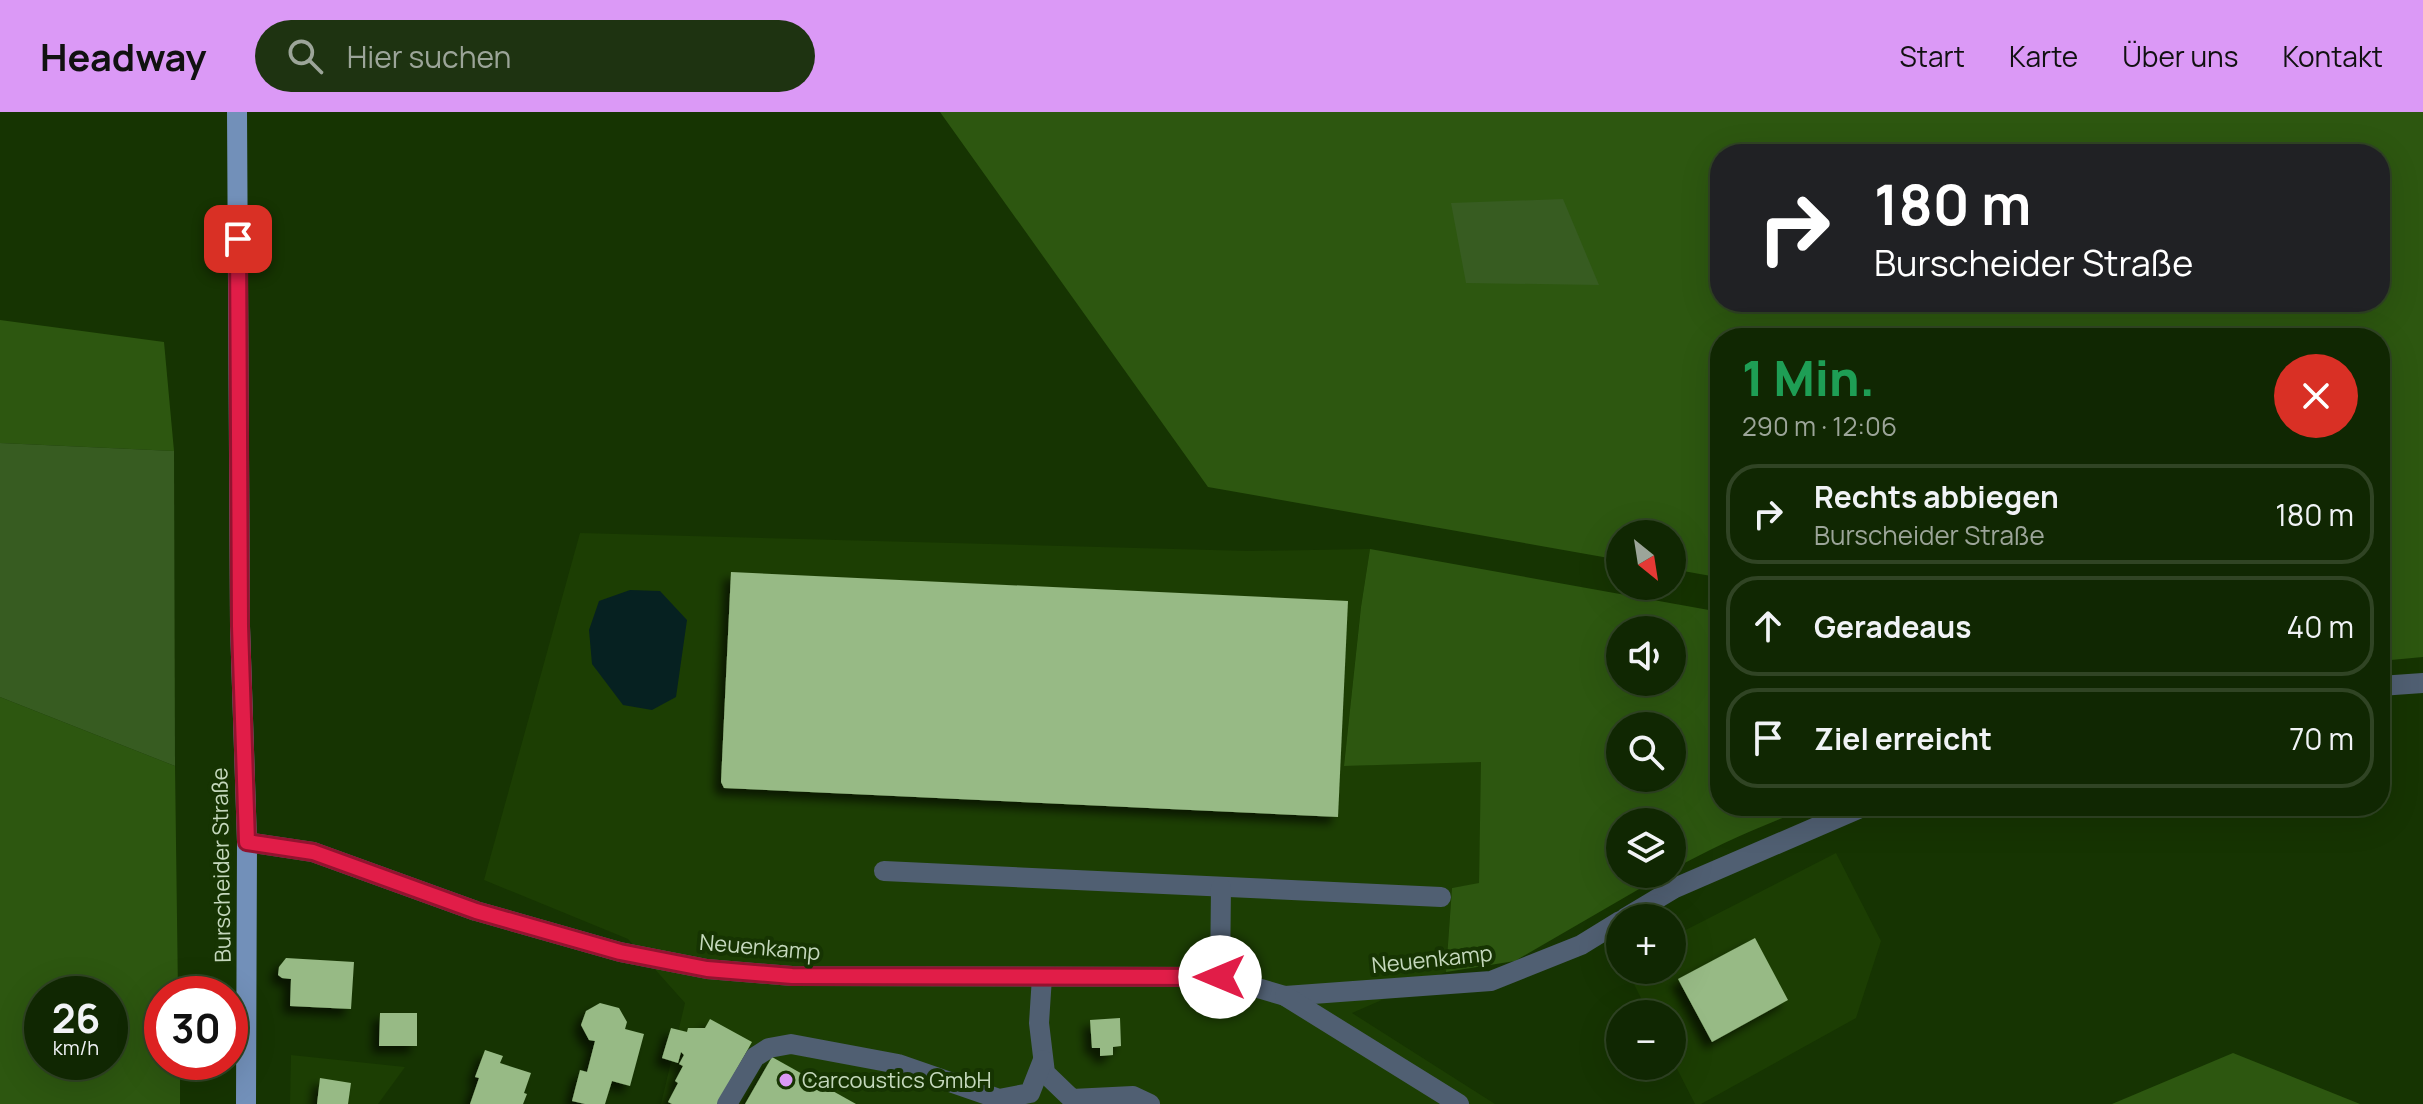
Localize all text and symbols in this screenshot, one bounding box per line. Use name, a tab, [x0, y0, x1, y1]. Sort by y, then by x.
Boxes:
search box	[255, 20, 815, 92]
text: Headway	[40, 30, 207, 82]
icon: search	[283, 34, 327, 78]
text: Hier suchen	[347, 36, 511, 77]
text: Start	[1900, 37, 1965, 75]
text: Karte	[2009, 37, 2078, 75]
text: Über uns	[2122, 37, 2238, 75]
text: Kontakt	[2282, 37, 2383, 75]
text: 180 m	[1874, 165, 2031, 242]
icon: right	[1742, 176, 1846, 280]
pin	[204, 205, 272, 273]
icon: arrive	[216, 217, 260, 261]
text: Burscheider Straße	[1874, 238, 2193, 287]
text: 1 Min.	[1742, 345, 1875, 410]
button: close	[2274, 354, 2358, 438]
text: 290 m · 12:06	[1742, 408, 1897, 444]
text: Rechts abbiegen	[1814, 476, 2059, 517]
icon: right	[1746, 492, 1790, 536]
text: 180 m	[2275, 494, 2354, 535]
text: Burscheider Straße	[1814, 517, 2045, 553]
north arrow	[1606, 520, 1686, 600]
map controls	[1606, 520, 1686, 1080]
icon: ahead	[1746, 604, 1790, 648]
text: Geradeaus	[1814, 606, 1971, 647]
text: 40 m	[2287, 606, 2354, 647]
button: sound	[1606, 616, 1686, 696]
button: search	[1606, 712, 1686, 792]
icon: arrive	[1746, 716, 1790, 760]
text: Ziel erreicht	[1814, 718, 1992, 759]
text: 70 m	[2289, 718, 2354, 759]
street label: Burscheider Straße	[204, 767, 238, 963]
button: layers	[1606, 808, 1686, 888]
button: +	[1606, 904, 1686, 984]
street label: Neuenkamp	[698, 927, 822, 967]
position arrow	[1178, 935, 1262, 1019]
street label: Neuenkamp	[1370, 938, 1494, 980]
speed limit sign: 30	[144, 976, 248, 1080]
text: 26	[52, 990, 100, 1045]
button: −	[1606, 1000, 1686, 1080]
text: km/h	[53, 1034, 99, 1061]
place label: Carcoustics GmbH	[802, 1065, 991, 1095]
marker: Carcoustics GmbH	[777, 1071, 795, 1089]

